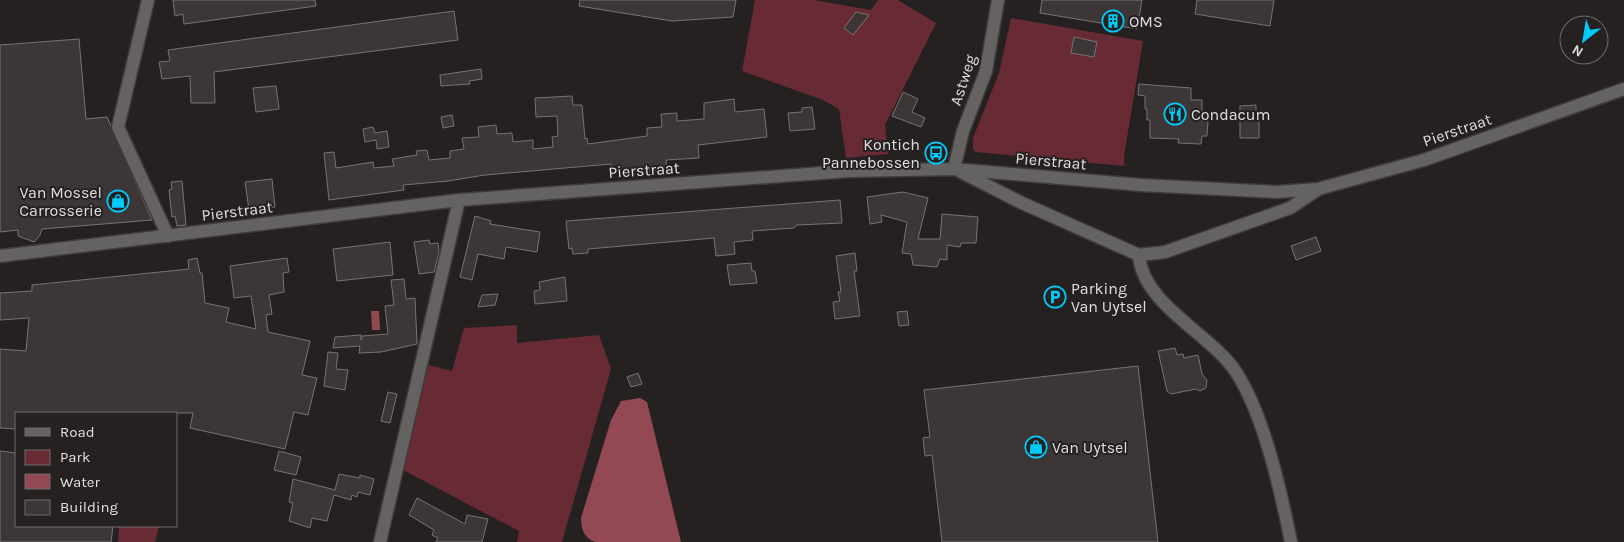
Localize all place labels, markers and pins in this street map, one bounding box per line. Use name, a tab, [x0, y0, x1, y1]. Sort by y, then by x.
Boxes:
building icon: OMS	[1101, 9, 1125, 33]
place label: OMS	[1129, 12, 1163, 31]
restaurant icon: Condacum	[1163, 102, 1187, 126]
place label: Condacum	[1191, 105, 1270, 124]
place label: Kontich Pannebossen	[822, 135, 920, 172]
bus stop icon: Kontich Pannebossen	[924, 141, 948, 165]
place label: Van Mossel Carrosserie	[19, 183, 102, 220]
shop icon: Van Mossel Carrosserie	[106, 189, 130, 213]
place label: Parking Van Uytsel	[1071, 279, 1147, 316]
parking icon: Parking Van Uytsel	[1043, 285, 1067, 309]
shop icon: Van Uytsel	[1024, 435, 1048, 459]
place label: Van Uytsel	[1052, 438, 1128, 457]

